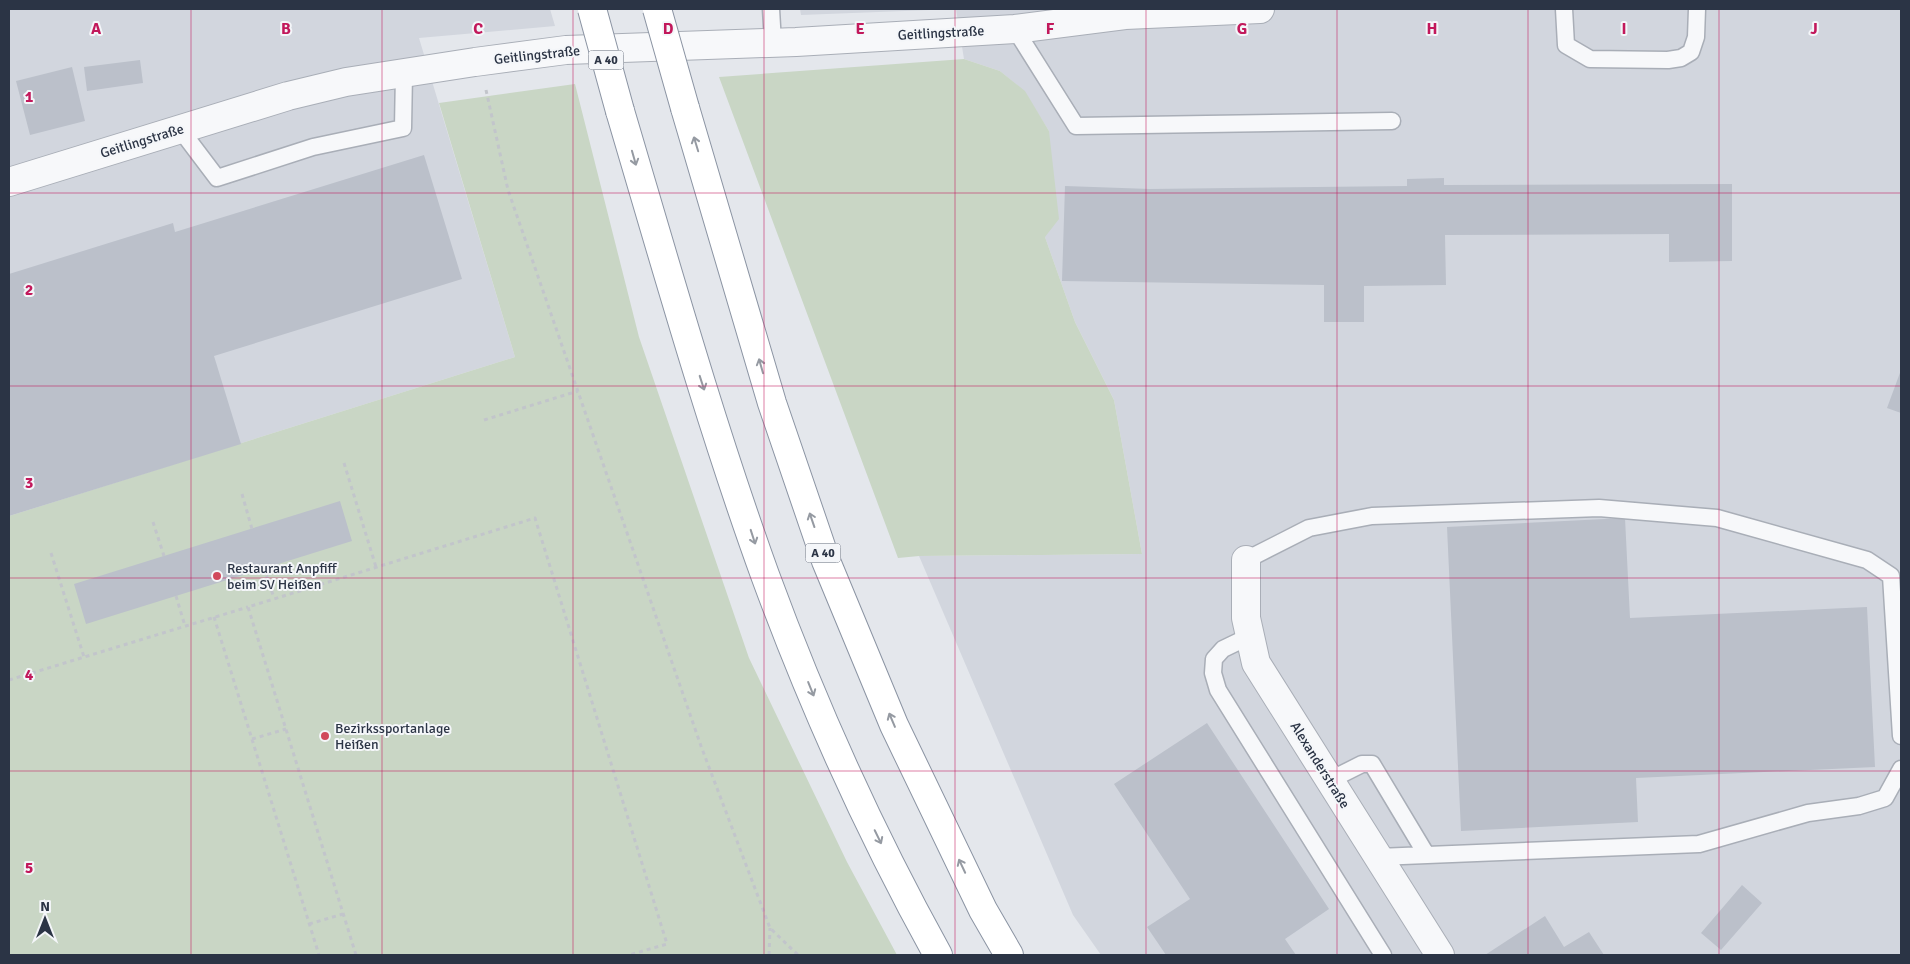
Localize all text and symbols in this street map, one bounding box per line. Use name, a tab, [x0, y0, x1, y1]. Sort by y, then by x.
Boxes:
text: A	[91, 19, 102, 39]
text: B	[281, 19, 291, 39]
text: C	[473, 19, 483, 39]
text: D	[663, 19, 674, 39]
text: E	[855, 19, 865, 39]
text: F	[1046, 19, 1055, 39]
text: G	[1237, 19, 1247, 39]
text: H	[1427, 19, 1437, 39]
text: I	[1621, 19, 1627, 39]
text: J	[1810, 19, 1818, 39]
street label: Geitlingstraße	[897, 22, 985, 44]
street label: Geitlingstraße	[493, 42, 581, 68]
road number: A 40	[588, 50, 624, 70]
text: 1	[25, 87, 34, 107]
street label: Geitlingstraße	[98, 120, 186, 162]
one-way arrow	[691, 136, 701, 152]
one-way arrow	[630, 150, 640, 166]
text: 2	[25, 280, 33, 300]
one-way arrow	[756, 358, 766, 374]
one-way arrow	[698, 375, 707, 390]
text: 3	[25, 473, 33, 493]
one-way arrow	[807, 513, 816, 528]
one-way arrow	[749, 529, 758, 544]
road number: A 40	[806, 544, 840, 562]
place label: Restaurant Anpfiff beim SV Heißen	[227, 560, 337, 593]
marker: Restaurant Anpfiff beim SV Heißen	[211, 570, 223, 582]
text: 4	[25, 665, 34, 685]
one-way arrow	[807, 681, 817, 696]
one-way arrow	[886, 713, 896, 728]
street label: Alexanderstraße	[1287, 719, 1353, 811]
place label: Bezirkssportanlage Heißen	[335, 720, 450, 753]
marker: Bezirkssportanlage Heißen	[319, 730, 331, 742]
one-way arrow	[873, 829, 883, 844]
text: 5	[25, 858, 33, 878]
one-way arrow	[957, 859, 967, 874]
north arrow	[20, 894, 70, 944]
text: N	[40, 898, 50, 915]

